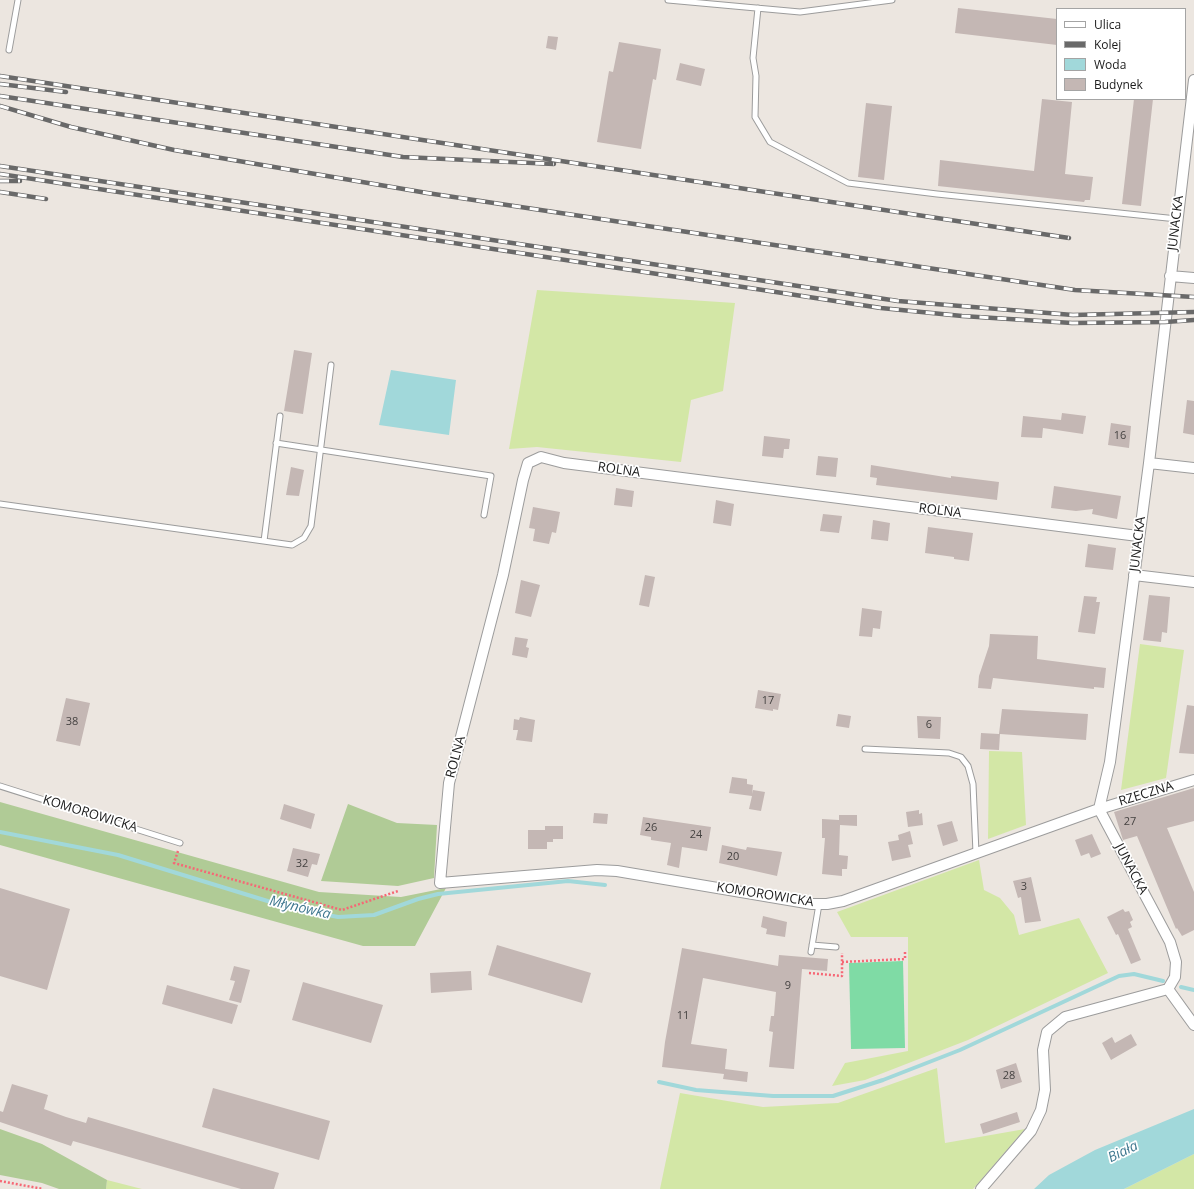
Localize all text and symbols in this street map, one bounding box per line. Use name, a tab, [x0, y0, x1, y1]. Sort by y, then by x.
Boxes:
legend	[1056, 8, 1186, 100]
text: Ulica	[1094, 16, 1121, 33]
text: Kolej	[1094, 36, 1121, 53]
text: Woda	[1094, 56, 1126, 73]
text: Budynek	[1094, 76, 1143, 93]
street label: JUNACKA	[1165, 195, 1187, 251]
house number: 16	[1114, 429, 1126, 443]
street label: ROLNA	[597, 459, 641, 481]
street label: ROLNA	[918, 501, 962, 521]
street label: JUNACKA	[1127, 516, 1149, 572]
house number: 17	[762, 694, 774, 708]
house number: 38	[66, 715, 78, 729]
house number: 6	[926, 718, 932, 732]
street label: ROLNA	[443, 734, 469, 780]
street label: RZECZNA	[1117, 778, 1175, 810]
street label: KOMOROWICKA	[41, 792, 139, 836]
house number: 27	[1124, 815, 1136, 829]
house number: 26	[645, 821, 657, 835]
house number: 24	[690, 828, 702, 842]
street label: JUNACKA	[1111, 841, 1151, 897]
house number: 20	[727, 850, 739, 864]
house number: 32	[296, 857, 308, 871]
street label: KOMOROWICKA	[715, 880, 815, 910]
house number: 3	[1021, 880, 1027, 894]
water label: Młynówka	[268, 893, 332, 923]
house number: 9	[785, 979, 791, 993]
house number: 11	[677, 1009, 689, 1023]
house number: 28	[1003, 1069, 1015, 1083]
water label: Biała	[1105, 1138, 1141, 1166]

